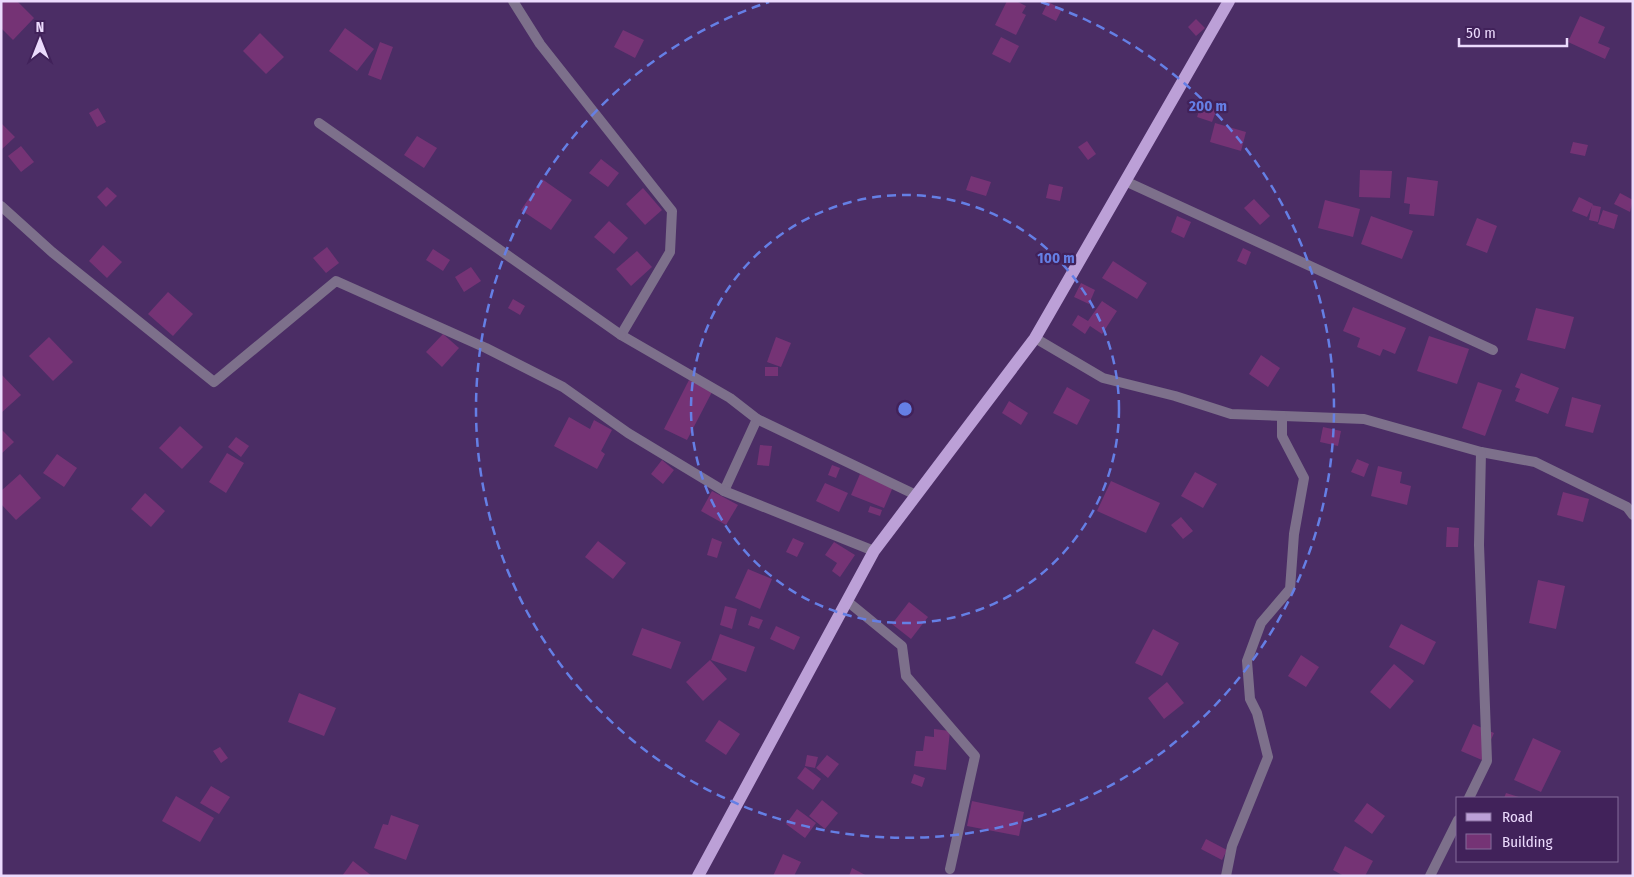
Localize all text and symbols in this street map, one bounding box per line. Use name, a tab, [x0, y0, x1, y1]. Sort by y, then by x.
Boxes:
north arrow	[15, 15, 65, 65]
scale bar	[1459, 15, 1566, 47]
text: N	[36, 19, 44, 36]
text: 50 m	[1466, 24, 1496, 42]
text: 200 m	[1188, 97, 1227, 115]
text: 100 m	[1037, 249, 1075, 267]
centre of rings	[896, 400, 914, 418]
legend	[1456, 797, 1619, 862]
text: Road	[1502, 808, 1533, 826]
text: Building	[1502, 833, 1553, 851]

